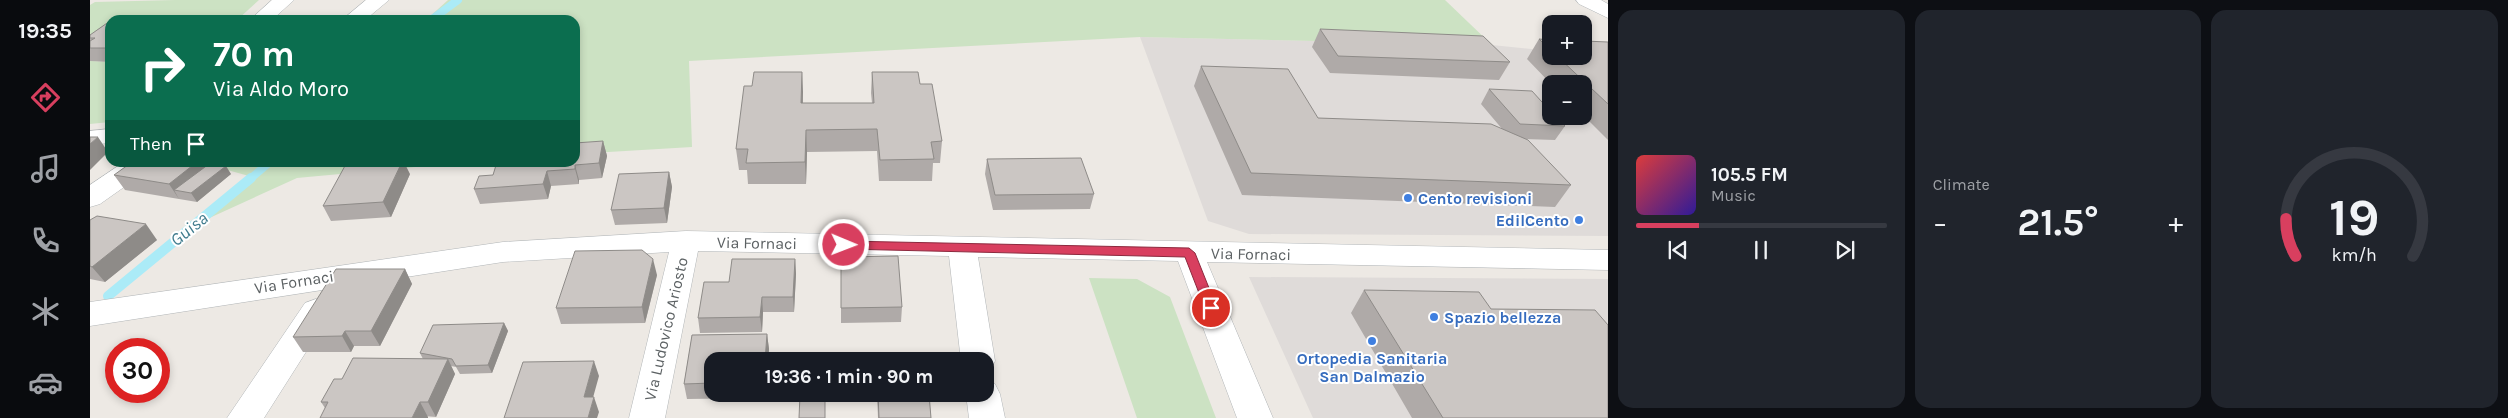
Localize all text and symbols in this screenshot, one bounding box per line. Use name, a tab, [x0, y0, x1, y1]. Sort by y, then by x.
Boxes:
map controls	[1542, 15, 1592, 125]
button: +	[1542, 15, 1592, 65]
text: 19:35	[18, 18, 72, 44]
text: 70 m	[213, 34, 295, 75]
icon: right	[130, 35, 195, 100]
button: −	[1542, 75, 1592, 125]
text: Via Aldo Moro	[213, 76, 349, 102]
icon: directions	[28, 80, 63, 115]
icon: arrive	[182, 130, 210, 158]
text: Then	[130, 133, 172, 155]
icon: music	[28, 151, 63, 186]
text: 105.5 FM	[1711, 164, 1788, 186]
text: Climate	[1933, 175, 1990, 194]
text: Music	[1711, 186, 1756, 205]
text: 19	[2330, 187, 2380, 248]
place label: Cento revisioni	[1418, 189, 1532, 208]
marker: Cento revisioni	[1402, 192, 1414, 204]
text: 21.5°	[2017, 200, 2099, 245]
text: −	[1933, 206, 1947, 239]
text: +	[2169, 206, 2183, 239]
water label: Guisa	[165, 207, 213, 251]
place label: EdilCento	[1496, 211, 1569, 230]
marker: EdilCento	[1573, 214, 1585, 226]
position arrow	[817, 218, 869, 270]
icon: phone	[28, 223, 63, 258]
street label: Via Fornaci	[717, 233, 797, 253]
icon: previous	[1664, 236, 1692, 264]
icon: pause	[1747, 236, 1775, 264]
icon: next	[1831, 236, 1859, 264]
street label: Via Fornaci	[1211, 244, 1291, 264]
text: km/h	[2332, 245, 2377, 266]
street label: Via Ludovico Ariosto	[640, 255, 692, 403]
street label: Via Fornaci	[253, 266, 335, 298]
pin	[1190, 287, 1232, 329]
icon: climate	[28, 294, 63, 329]
icon: arrive	[1197, 294, 1225, 322]
place label: Spazio bellezza	[1444, 308, 1561, 327]
marker: Spazio bellezza	[1428, 311, 1440, 323]
marker: Ortopedia Sanitaria San Dalmazio	[1366, 335, 1378, 347]
speed limit sign: 30	[105, 338, 170, 403]
place label: Ortopedia Sanitaria San Dalmazio	[1297, 349, 1447, 386]
icon: car	[28, 365, 63, 400]
text: 19:36 · 1 min · 90 m	[765, 366, 933, 388]

